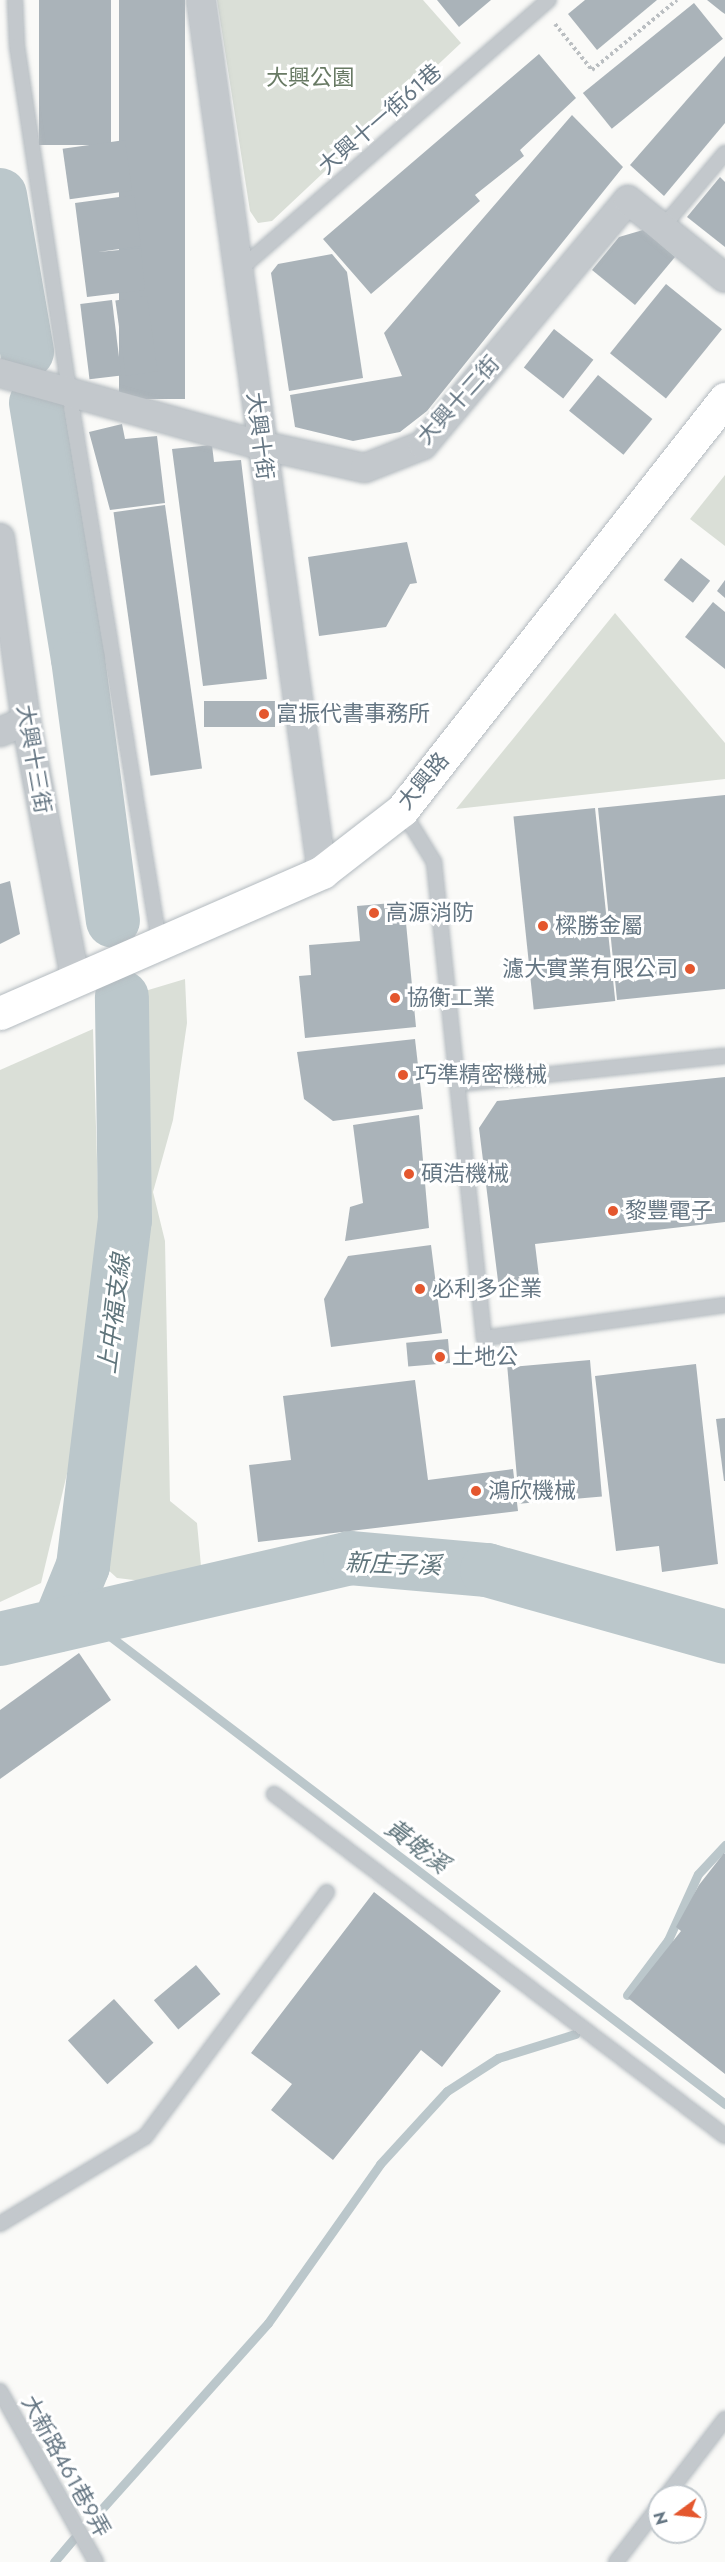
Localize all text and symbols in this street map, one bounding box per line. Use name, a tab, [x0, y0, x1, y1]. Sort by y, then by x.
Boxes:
street label: 大興十一街61巷	[313, 58, 447, 180]
park label: 大興公園	[266, 65, 354, 91]
street label: 大興十二街	[411, 350, 505, 450]
street label: 大興十街	[242, 391, 278, 481]
place label: 富振代書事務所	[276, 701, 430, 727]
street label: 大興十三街	[11, 703, 57, 815]
marker: 富振代書事務所	[257, 707, 271, 721]
street label: 大興路	[392, 747, 454, 815]
place label: 高源消防	[386, 900, 474, 926]
marker: 高源消防	[367, 906, 381, 920]
place label: 樑勝金屬	[555, 913, 643, 939]
marker: 樑勝金屬	[536, 919, 550, 933]
place label: 濾大實業有限公司	[502, 956, 678, 982]
marker: 濾大實業有限公司	[683, 962, 697, 976]
place label: 協衡工業	[407, 985, 495, 1011]
marker: 協衡工業	[388, 991, 402, 1005]
place label: 巧準精密機械	[415, 1062, 547, 1088]
marker: 巧準精密機械	[396, 1068, 410, 1082]
place label: 碩浩機械	[421, 1161, 509, 1187]
marker: 碩浩機械	[402, 1167, 416, 1181]
place label: 黎豐電子	[625, 1198, 713, 1224]
marker: 黎豐電子	[606, 1204, 620, 1218]
water label: 上中福支線	[92, 1253, 136, 1375]
place label: 必利多企業	[432, 1276, 542, 1302]
marker: 必利多企業	[413, 1282, 427, 1296]
place label: 土地公	[452, 1344, 518, 1370]
marker: 土地公	[433, 1350, 447, 1364]
place label: 鴻欣機械	[488, 1478, 576, 1504]
marker: 鴻欣機械	[469, 1484, 483, 1498]
water label: 新庄子溪	[345, 1548, 441, 1580]
water label: 黃墘溪	[380, 1813, 454, 1879]
street label: 大新路461巷9弄	[16, 2390, 116, 2542]
north arrow	[647, 2484, 707, 2544]
text: N	[648, 2509, 674, 2527]

